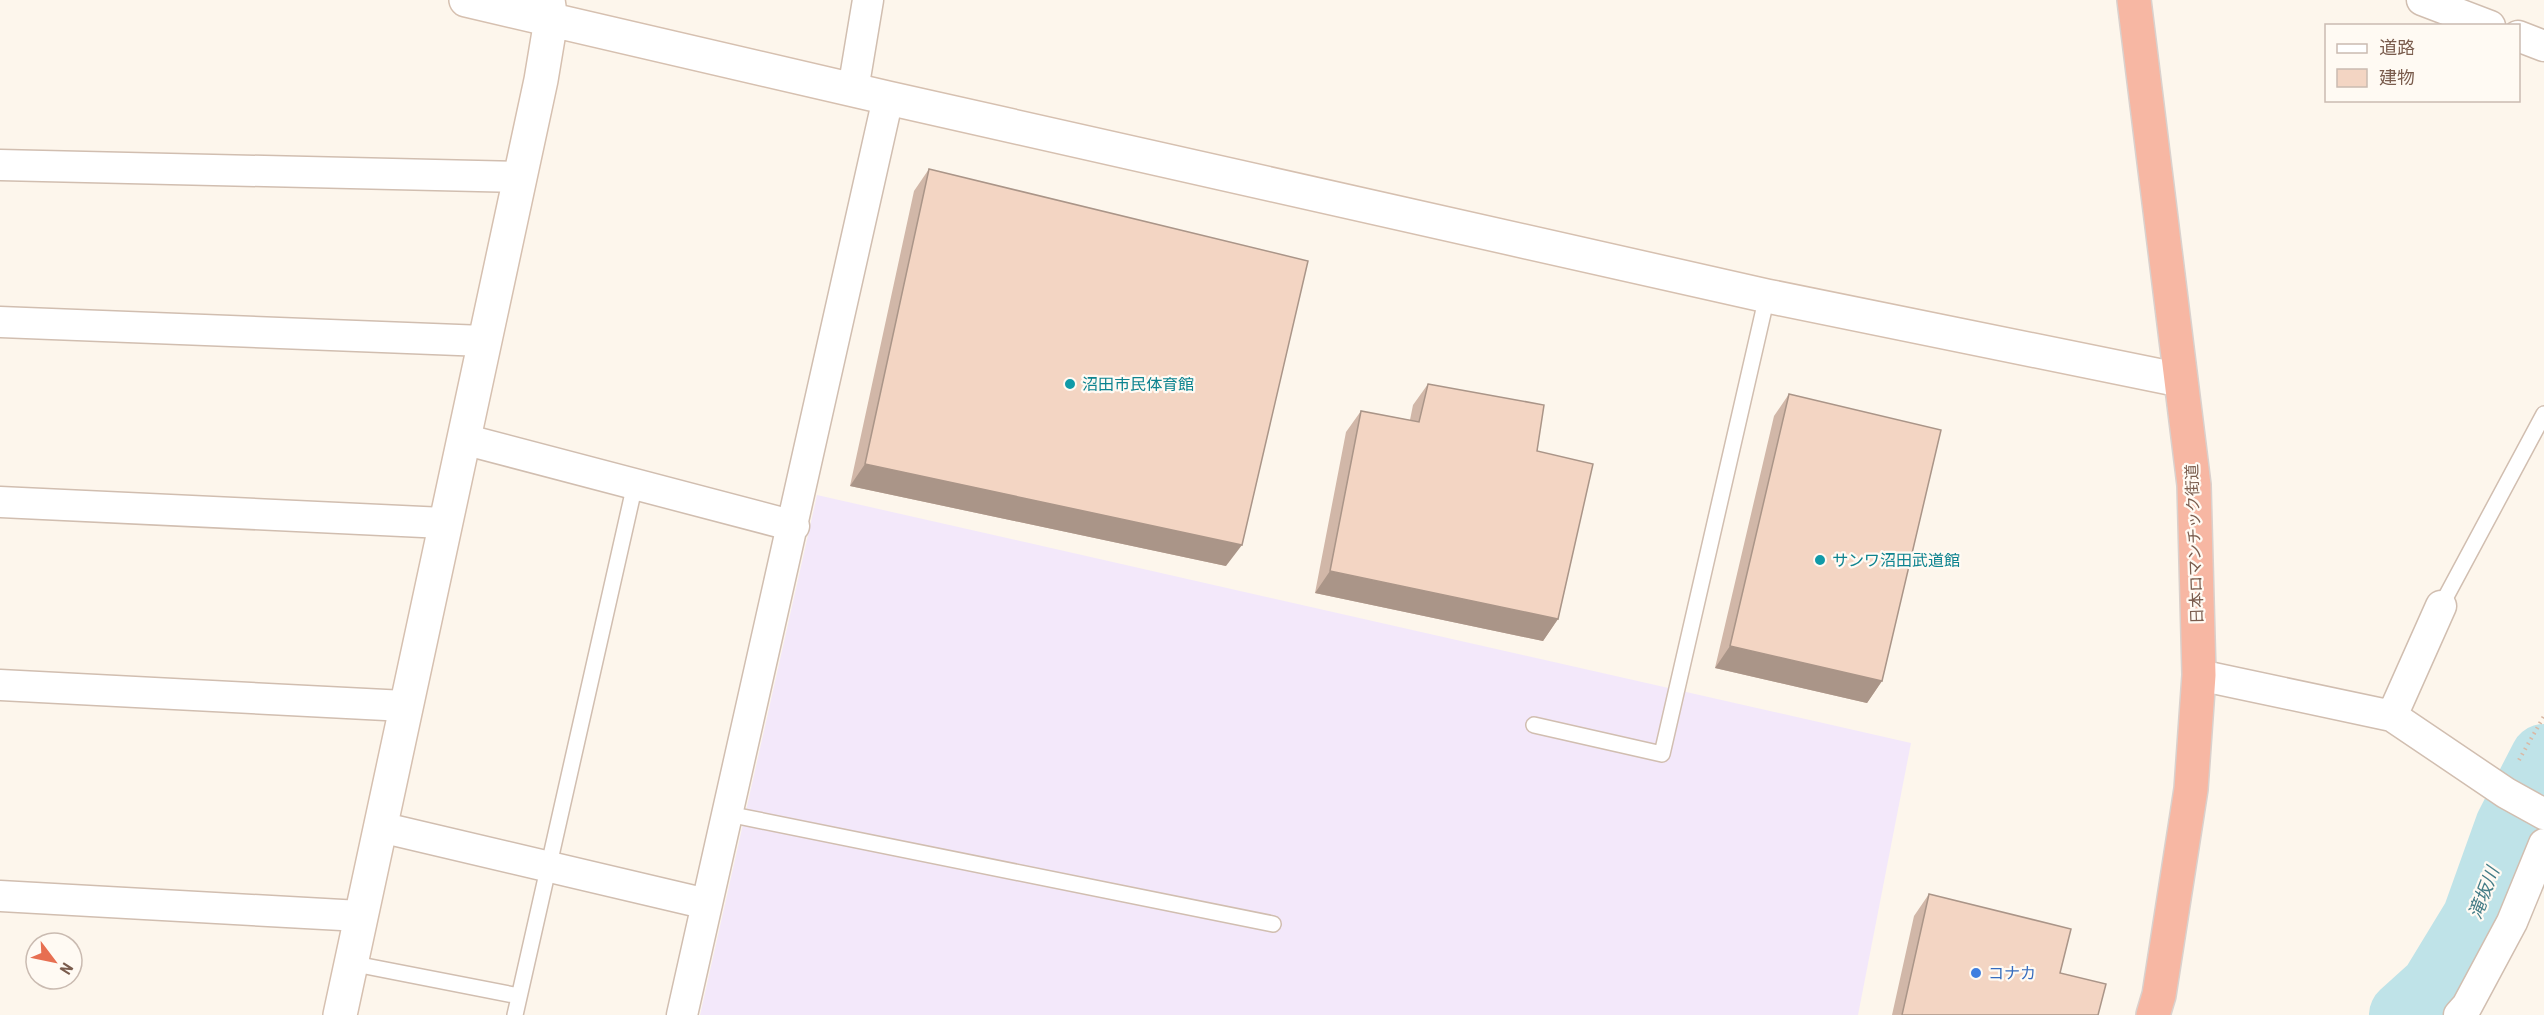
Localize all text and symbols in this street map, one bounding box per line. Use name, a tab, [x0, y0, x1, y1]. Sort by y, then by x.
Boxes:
legend	[2325, 24, 2520, 102]
text: 道路	[2379, 37, 2415, 58]
text: 建物	[2379, 67, 2415, 88]
place label: 沼田市民体育館	[1082, 375, 1194, 394]
marker: 沼田市民体育館	[1063, 377, 1077, 391]
street label: 日本ロマンチック街道	[2182, 464, 2207, 624]
place label: サンワ沼田武道館	[1832, 551, 1960, 570]
marker: サンワ沼田武道館	[1813, 553, 1827, 567]
water label: 滝坂川	[2464, 862, 2504, 922]
north arrow	[24, 931, 84, 991]
text: N	[56, 959, 77, 978]
place label: コナカ	[1988, 964, 2036, 983]
marker: コナカ	[1969, 966, 1983, 980]

